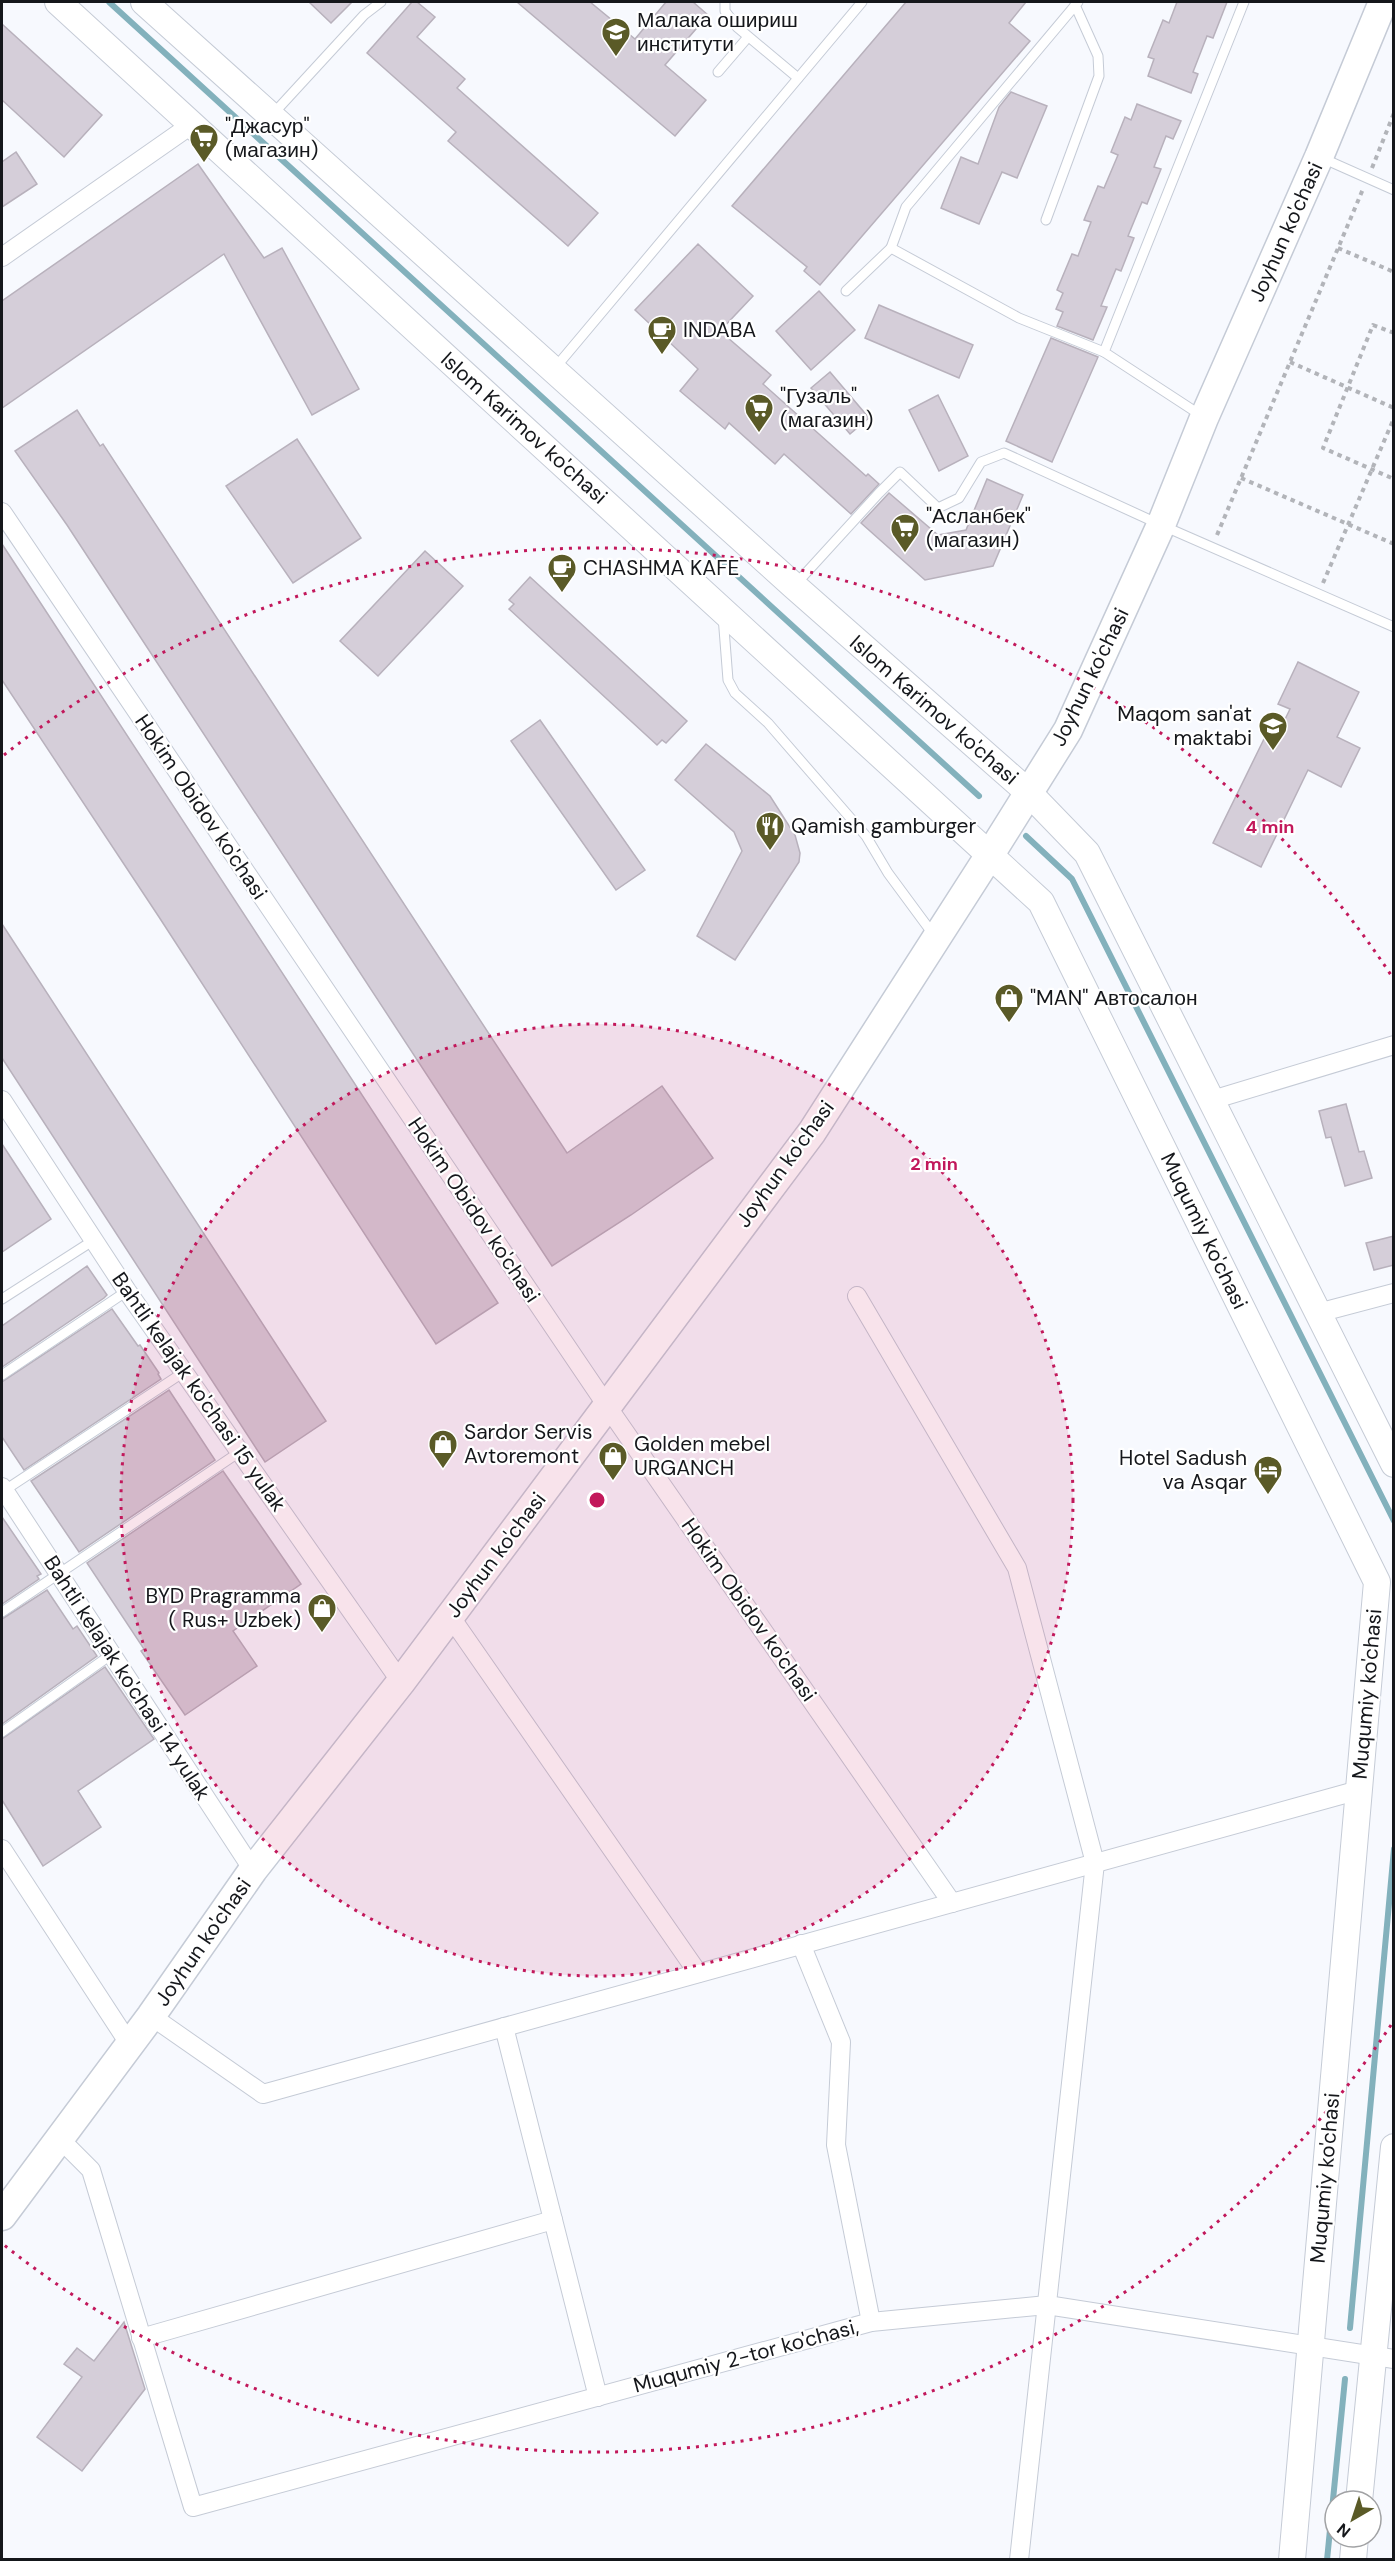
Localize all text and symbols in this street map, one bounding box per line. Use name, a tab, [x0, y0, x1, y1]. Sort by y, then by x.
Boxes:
place label: Малака ошириш институти	[637, 6, 798, 58]
school or university icon: Малака ошириш институти	[600, 16, 632, 58]
place label: "Джасур" (магазин)	[225, 112, 318, 164]
supermarket icon: "Джасур" (магазин)	[188, 122, 220, 164]
street label: Joyhun ko'chasi	[1243, 158, 1329, 306]
cafe icon: INDABA	[646, 314, 678, 356]
place label: INDABA	[683, 316, 756, 344]
street label: Islom Karimov ko'chasi	[435, 346, 613, 510]
place label: "Гузаль" (магазин)	[780, 382, 873, 434]
supermarket icon: "Гузаль" (магазин)	[743, 392, 775, 434]
place label: "Асланбек" (магазин)	[926, 502, 1031, 554]
supermarket icon: "Асланбек" (магазин)	[889, 512, 921, 554]
cafe icon: CHASHMA KAFE	[546, 552, 578, 594]
place label: CHASHMA KAFE	[583, 554, 739, 582]
street label: Joyhun ko'chasi	[1044, 603, 1136, 751]
street label: Islom Karimov ko'chasi	[844, 629, 1024, 791]
place label: Maqom san'at maktabi	[1117, 700, 1252, 752]
street label: Hokim Obidov ko'chasi	[129, 709, 273, 905]
school or university icon: Maqom san'at maktabi	[1257, 710, 1289, 752]
restaurant icon: Qamish gamburger	[754, 810, 786, 852]
place label: Qamish gamburger	[791, 812, 976, 840]
text: 4 min	[1246, 815, 1294, 839]
shop icon: "MAN" Автосалон	[993, 982, 1025, 1024]
place label: "MAN" Автосалон	[1030, 984, 1198, 1012]
street label: Joyhun ko'chasi	[729, 1095, 841, 1233]
street label: Hokim Obidov ko'chasi	[402, 1112, 546, 1308]
street label: Muqumiy ko'chasi	[1154, 1148, 1254, 1314]
text: 2 min	[910, 1152, 958, 1176]
street label: Bahtli kelajak ko'chasi 15 yulak	[105, 1267, 293, 1518]
place label: Sardor Servis Avtoremont	[464, 1418, 592, 1470]
shop icon: Sardor Servis Avtoremont	[427, 1428, 459, 1470]
place label: Golden mebel URGANCH	[634, 1430, 770, 1482]
shop icon: Golden mebel URGANCH	[597, 1440, 629, 1482]
place label: Hotel Sadush va Asqar	[1119, 1444, 1247, 1496]
hotel icon: Hotel Sadush va Asqar	[1252, 1454, 1284, 1496]
street label: Joyhun ko'chasi	[440, 1486, 552, 1624]
centre of rings	[587, 1490, 607, 1510]
street label: Hokim Obidov ko'chasi	[675, 1513, 823, 1707]
street label: Bahtli kelajak ko'chasi 14 yulak	[37, 1550, 217, 1806]
place label: BYD Pragramma ( Rus+ Uzbek)	[146, 1582, 301, 1634]
shop icon: BYD Pragramma ( Rus+ Uzbek)	[306, 1592, 338, 1634]
street label: Muqumiy ko'chasi	[1346, 1608, 1388, 1780]
street label: Joyhun ko'chasi	[148, 1872, 258, 2012]
street label: Muqumiy ko'chasi	[1304, 2092, 1346, 2264]
street label: Muqumiy 2-tor ko'chasi,	[630, 2312, 862, 2400]
north arrow	[1323, 2489, 1383, 2549]
text: N	[1333, 2518, 1355, 2542]

